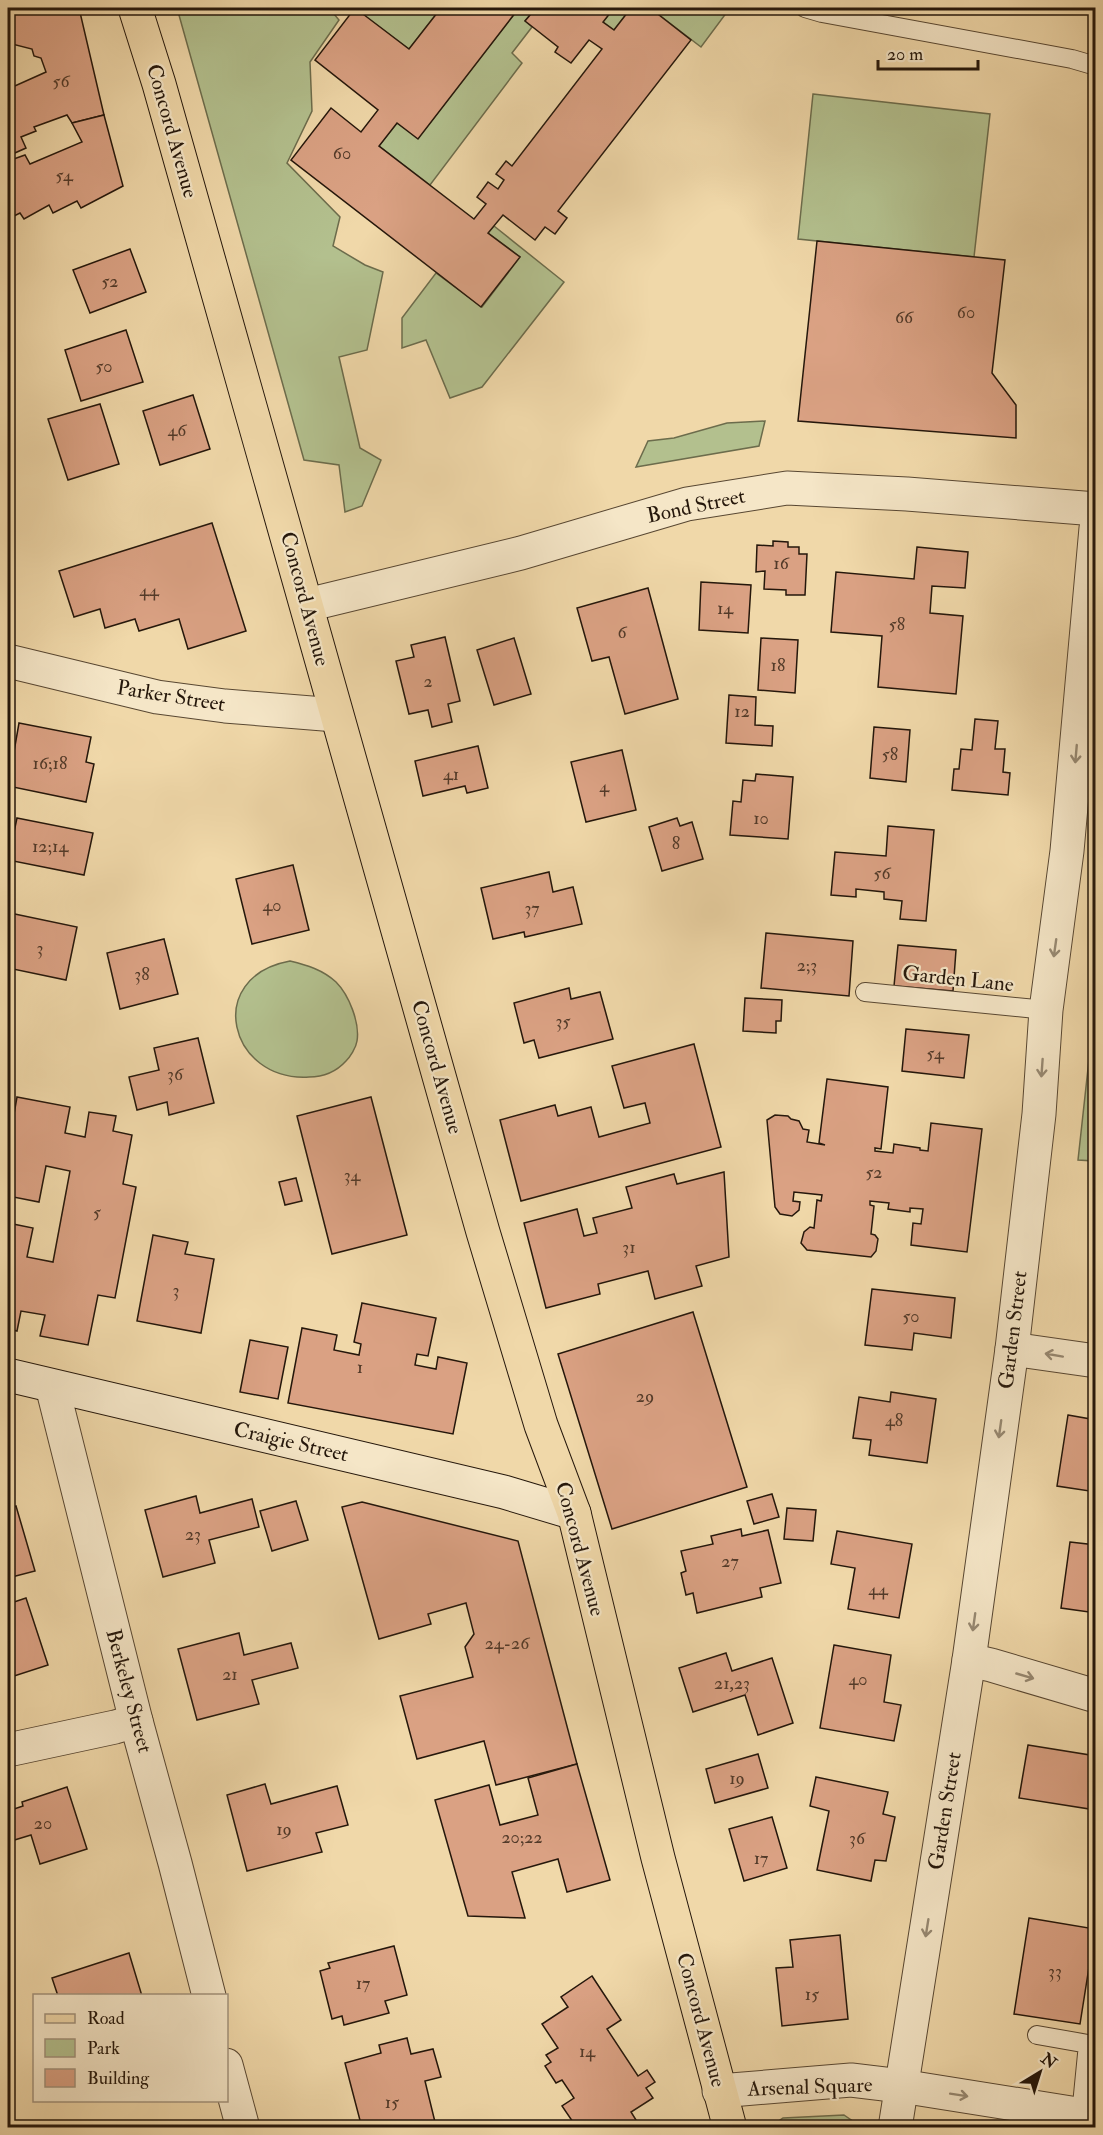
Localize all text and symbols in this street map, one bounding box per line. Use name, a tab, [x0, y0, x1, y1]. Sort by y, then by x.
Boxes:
scale bar	[878, 33, 978, 71]
text: 20 m	[887, 43, 923, 66]
street label: Concord Avenue	[140, 61, 204, 201]
house number: 56	[53, 70, 70, 93]
house number: 60	[333, 142, 351, 165]
house number: 54	[55, 164, 74, 187]
house number: 52	[102, 270, 118, 293]
house number: 60	[957, 301, 975, 324]
house number: 66	[895, 306, 914, 329]
house number: 50	[96, 355, 112, 378]
house number: 46	[168, 419, 187, 442]
street label: Bond Street	[644, 482, 748, 530]
street label: Concord Avenue	[274, 529, 336, 669]
house number: 16	[773, 552, 790, 575]
house number: 44	[139, 579, 160, 602]
house number: 14	[717, 597, 734, 620]
house number: 58	[889, 613, 905, 636]
house number: 6	[617, 621, 627, 644]
house number: 18	[771, 654, 785, 677]
house number: 2	[423, 670, 433, 693]
street label: Parker Street	[115, 674, 227, 718]
house number: 12	[734, 700, 750, 723]
house number: 58	[882, 743, 898, 766]
one-way arrow	[1070, 744, 1081, 763]
house number: 16;18	[33, 752, 67, 775]
house number: 41	[443, 763, 459, 786]
house number: 4	[599, 775, 610, 798]
house number: 10	[753, 807, 769, 830]
house number: 8	[672, 832, 680, 855]
house number: 12;14	[32, 835, 69, 858]
house number: 56	[874, 862, 891, 885]
house number: 40	[263, 894, 281, 917]
house number: 37	[524, 897, 540, 920]
house number: 3	[37, 937, 43, 960]
one-way arrow	[1049, 937, 1060, 957]
house number: 2;3	[797, 954, 817, 977]
street label: Garden Lane	[901, 960, 1015, 998]
house number: 38	[134, 963, 150, 986]
street label: Concord Avenue	[405, 997, 469, 1137]
house number: 35	[556, 1010, 570, 1033]
house number: 54	[926, 1042, 945, 1065]
one-way arrow	[1037, 1058, 1048, 1078]
house number: 36	[167, 1063, 184, 1086]
house number: 52	[866, 1161, 882, 1184]
house number: 34	[344, 1164, 362, 1187]
house number: 5	[93, 1201, 101, 1224]
house number: 31	[622, 1236, 636, 1259]
street label: Garden Street	[992, 1269, 1034, 1391]
house number: 3	[173, 1279, 179, 1302]
house number: 50	[903, 1305, 919, 1328]
one-way arrow	[1044, 1349, 1064, 1360]
house number: 1	[357, 1356, 363, 1379]
house number: 29	[636, 1385, 654, 1408]
house number: 48	[885, 1409, 903, 1432]
street label: Craigie Street	[231, 1416, 351, 1468]
one-way arrow	[995, 1418, 1006, 1438]
street label: Concord Avenue	[549, 1479, 611, 1619]
house number: 23	[185, 1523, 201, 1546]
house number: 27	[721, 1550, 739, 1573]
house number: 44	[868, 1578, 889, 1601]
one-way arrow	[968, 1612, 979, 1632]
street label: Berkeley Street	[100, 1626, 159, 1756]
house number: 24-26	[485, 1632, 530, 1655]
house number: 21	[222, 1663, 238, 1686]
house number: 40	[849, 1668, 867, 1691]
one-way arrow	[1015, 1671, 1034, 1682]
house number: 21,23	[714, 1672, 750, 1695]
street label: Garden Street	[922, 1750, 968, 1872]
house number: 19	[729, 1767, 745, 1790]
house number: 20	[34, 1812, 52, 1835]
house number: 19	[276, 1818, 292, 1841]
house number: 20;22	[501, 1826, 543, 1849]
house number: 36	[849, 1827, 866, 1850]
house number: 17	[754, 1847, 768, 1870]
one-way arrow	[921, 1918, 932, 1937]
street label: Concord Avenue	[670, 1950, 732, 2090]
house number: 33	[1048, 1960, 1062, 1983]
house number: 17	[356, 1972, 370, 1995]
house number: 15	[805, 1983, 819, 2006]
legend	[33, 1994, 228, 2102]
text: Road	[87, 2007, 125, 2030]
text: Park	[87, 2037, 120, 2060]
house number: 14	[579, 2040, 596, 2063]
north arrow	[1010, 2042, 1070, 2102]
text: N	[1036, 2048, 1061, 2074]
text: Building	[87, 2067, 150, 2090]
street label: Arsenal Square	[746, 2071, 873, 2103]
one-way arrow	[949, 2090, 969, 2101]
house number: 15	[385, 2091, 399, 2114]

